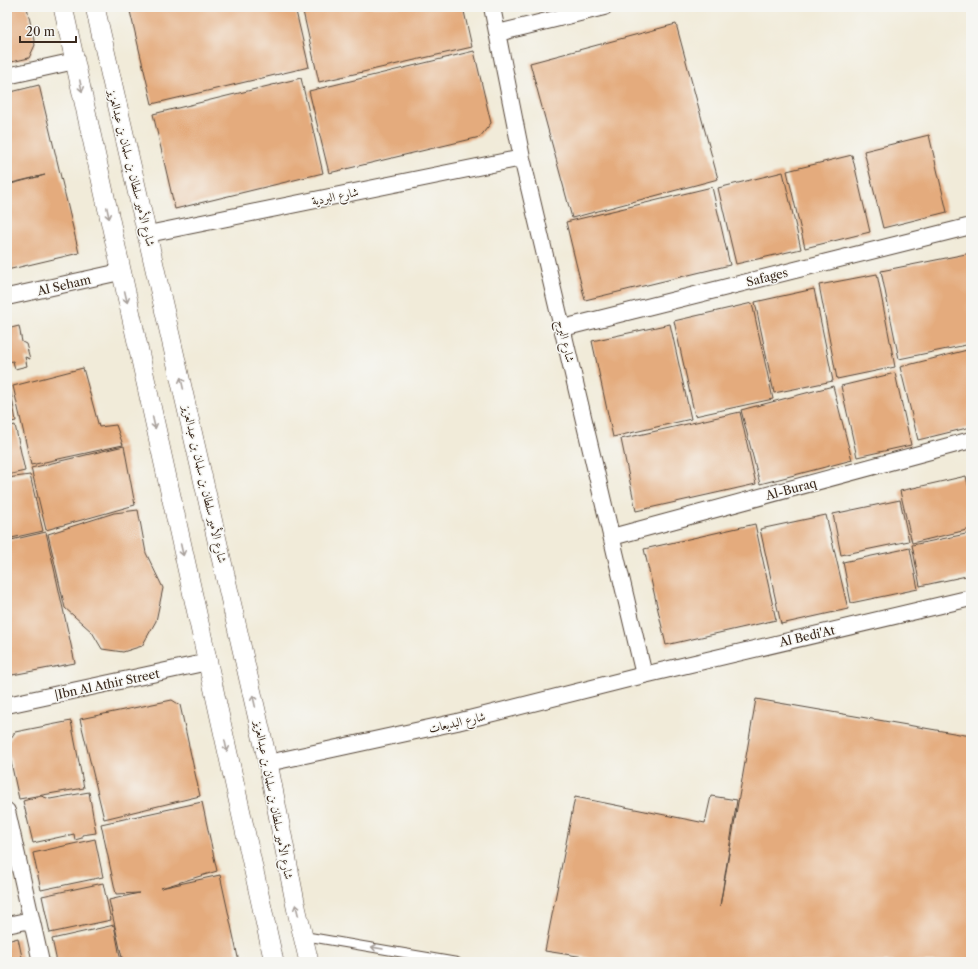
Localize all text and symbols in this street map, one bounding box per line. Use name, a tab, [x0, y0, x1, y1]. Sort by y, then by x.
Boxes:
scale bar	[20, 18, 76, 44]
text: 20 m	[26, 24, 55, 39]
one-way arrow	[77, 79, 85, 92]
street label: شارع الأمير سلطان بن سلمان بن عبدالعزيز	[101, 86, 160, 249]
street label: شارع البردية	[310, 184, 361, 212]
one-way arrow	[105, 206, 113, 219]
street label: Safages	[745, 265, 789, 289]
street label: Al Seham	[35, 272, 92, 299]
one-way arrow	[122, 290, 130, 303]
street label: شارع البرج	[550, 318, 578, 365]
one-way arrow	[177, 377, 185, 390]
street label: شارع الأمير سلطان بن سلمان بن عبدالعزيز	[175, 402, 231, 565]
one-way arrow	[151, 417, 159, 430]
street label: Al-Buraq	[763, 475, 819, 503]
one-way arrow	[179, 543, 187, 556]
street label: Al Bedi'At	[777, 622, 837, 650]
street label: |Ibn Al Athir Street	[53, 665, 161, 702]
one-way arrow	[250, 695, 257, 708]
street label: شارع البديعات	[427, 708, 488, 740]
street label: شارع الأمير سلطان بن سلمان بن عبدالعزيز	[247, 717, 298, 881]
one-way arrow	[222, 739, 230, 752]
one-way arrow	[293, 904, 300, 917]
one-way arrow	[371, 944, 384, 952]

